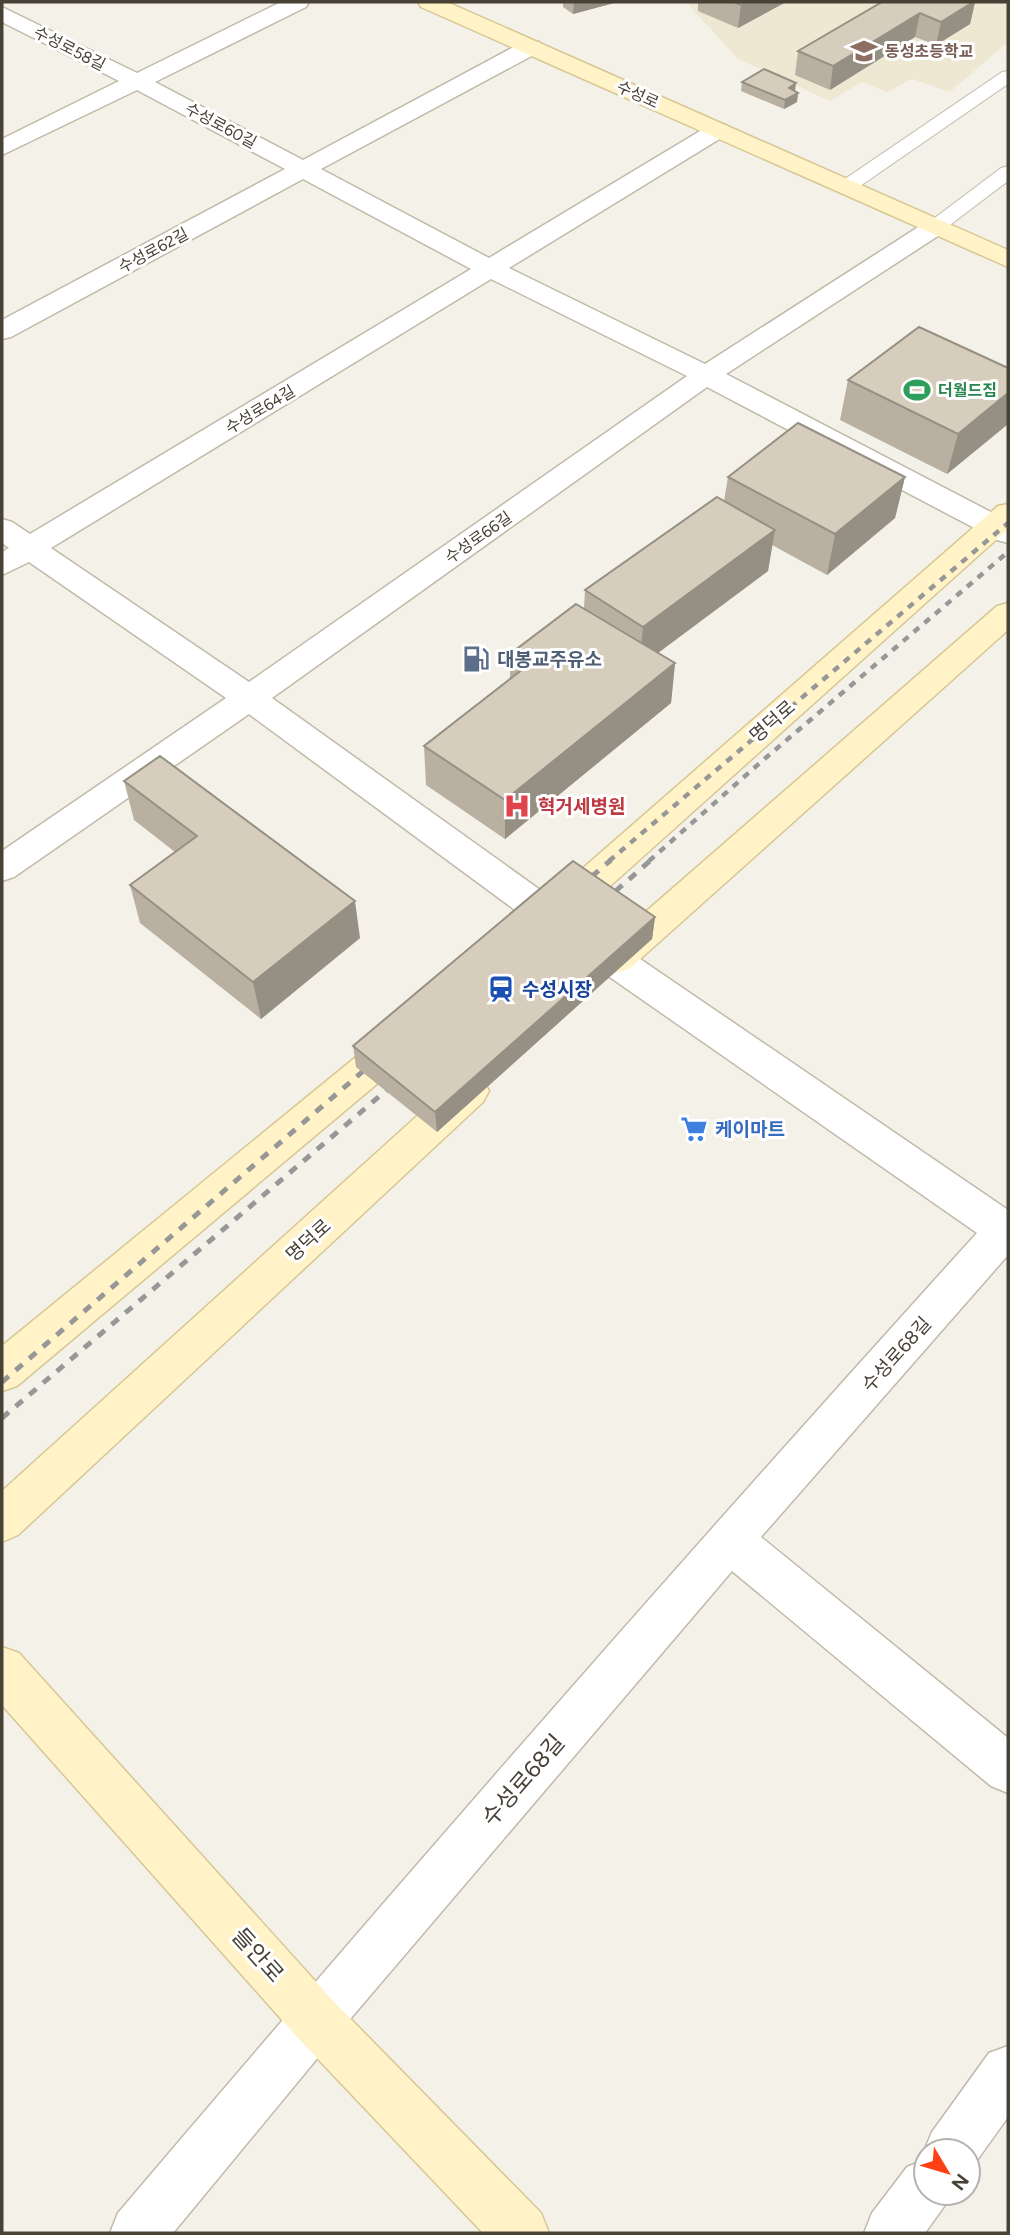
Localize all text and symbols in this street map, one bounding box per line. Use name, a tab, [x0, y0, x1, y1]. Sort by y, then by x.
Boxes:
street label: 수성로58길	[31, 22, 109, 75]
school or university icon: 동성초등학교	[849, 36, 879, 66]
place label: 동성초등학교	[885, 42, 974, 61]
street label: 수성로	[614, 77, 662, 112]
street label: 수성로60길	[182, 99, 260, 152]
street label: 수성로62길	[115, 224, 192, 277]
sports icon: 더월드짐	[902, 375, 932, 405]
street label: 수성로64길	[222, 381, 299, 438]
place label: 더월드짐	[938, 381, 997, 400]
street label: 수성로66길	[441, 508, 515, 567]
fuel station icon: 대봉교주유소	[461, 644, 491, 674]
place label: 대봉교주유소	[497, 648, 602, 671]
street label: 명덕로	[745, 695, 800, 747]
hospital icon: 혁거세병원	[502, 791, 532, 821]
place label: 혁거세병원	[538, 795, 625, 818]
station icon: 수성시장	[486, 974, 516, 1004]
place label: 수성시장	[522, 978, 592, 1001]
supermarket icon: 케이마트	[679, 1114, 709, 1144]
place label: 케이마트	[715, 1118, 785, 1141]
street label: 명덕로	[281, 1214, 336, 1266]
street label: 수성로68길	[857, 1312, 936, 1396]
street label: 수성로68길	[476, 1729, 570, 1831]
street label: 들안로	[226, 1922, 290, 1988]
north arrow	[912, 2137, 982, 2207]
text: N	[946, 2169, 974, 2195]

